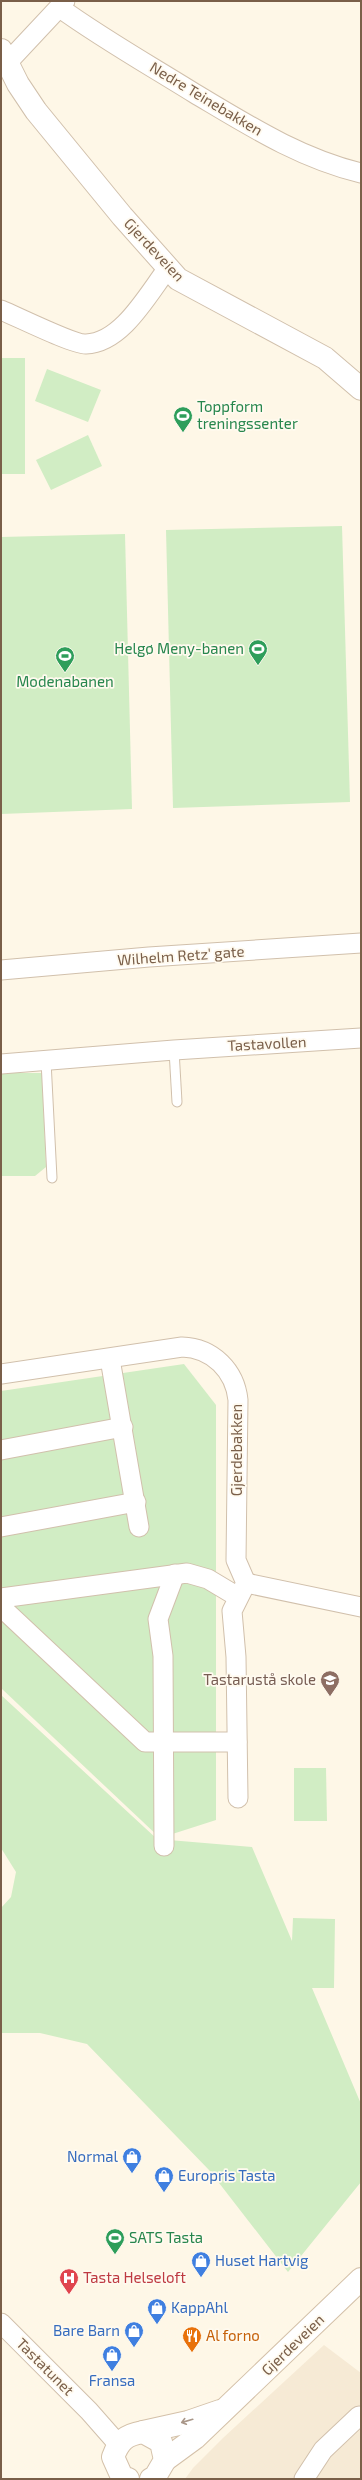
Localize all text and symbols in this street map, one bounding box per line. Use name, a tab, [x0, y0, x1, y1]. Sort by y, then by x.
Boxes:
street label: Nedre Teinebakken	[147, 57, 266, 139]
street label: Gjerdeveien	[120, 214, 189, 285]
place label: Toppform treningssenter	[197, 397, 298, 432]
sports icon: Toppform treningssenter	[172, 405, 194, 433]
sports icon: Helgø Meny-banen	[247, 638, 269, 666]
place label: Helgø Meny-banen	[114, 639, 244, 657]
sports icon: Modenabanen	[54, 645, 76, 673]
place label: Modenabanen	[16, 672, 114, 690]
street label: Wilhelm Retz' gate	[117, 942, 245, 968]
street label: Tastavollen	[227, 1032, 307, 1054]
street label: Gjerdebakken	[227, 1404, 246, 1496]
school or university icon: Tastarustå skole	[319, 1669, 341, 1697]
place label: Tastarustå skole	[203, 1670, 316, 1688]
shop icon: Normal	[121, 2146, 143, 2174]
place label: Normal	[67, 2147, 119, 2165]
shop icon: Europris Tasta	[153, 2165, 175, 2193]
place label: Europris Tasta	[178, 2166, 275, 2184]
sports icon: SATS Tasta	[104, 2227, 126, 2255]
place label: SATS Tasta	[129, 2228, 203, 2246]
shop icon: Huset Hartvig	[190, 2250, 212, 2278]
place label: Huset Hartvig	[215, 2251, 309, 2269]
hospital icon: Tasta Helseloft	[58, 2267, 80, 2295]
place label: Tasta Helseloft	[83, 2268, 186, 2286]
shop icon: KappAhl	[146, 2297, 168, 2325]
place label: KappAhl	[171, 2298, 229, 2316]
street label: Gjerdeveien	[257, 2310, 328, 2379]
shop icon: Bare Barn	[123, 2320, 145, 2348]
place label: Bare Barn	[53, 2321, 120, 2339]
restaurant icon: Al forno	[181, 2325, 203, 2353]
place label: Al forno	[206, 2326, 260, 2344]
street label: Tastatunet	[13, 2334, 78, 2399]
shop icon: Fransa	[101, 2344, 123, 2372]
place label: Fransa	[89, 2371, 135, 2389]
one-way arrow	[181, 2418, 194, 2425]

